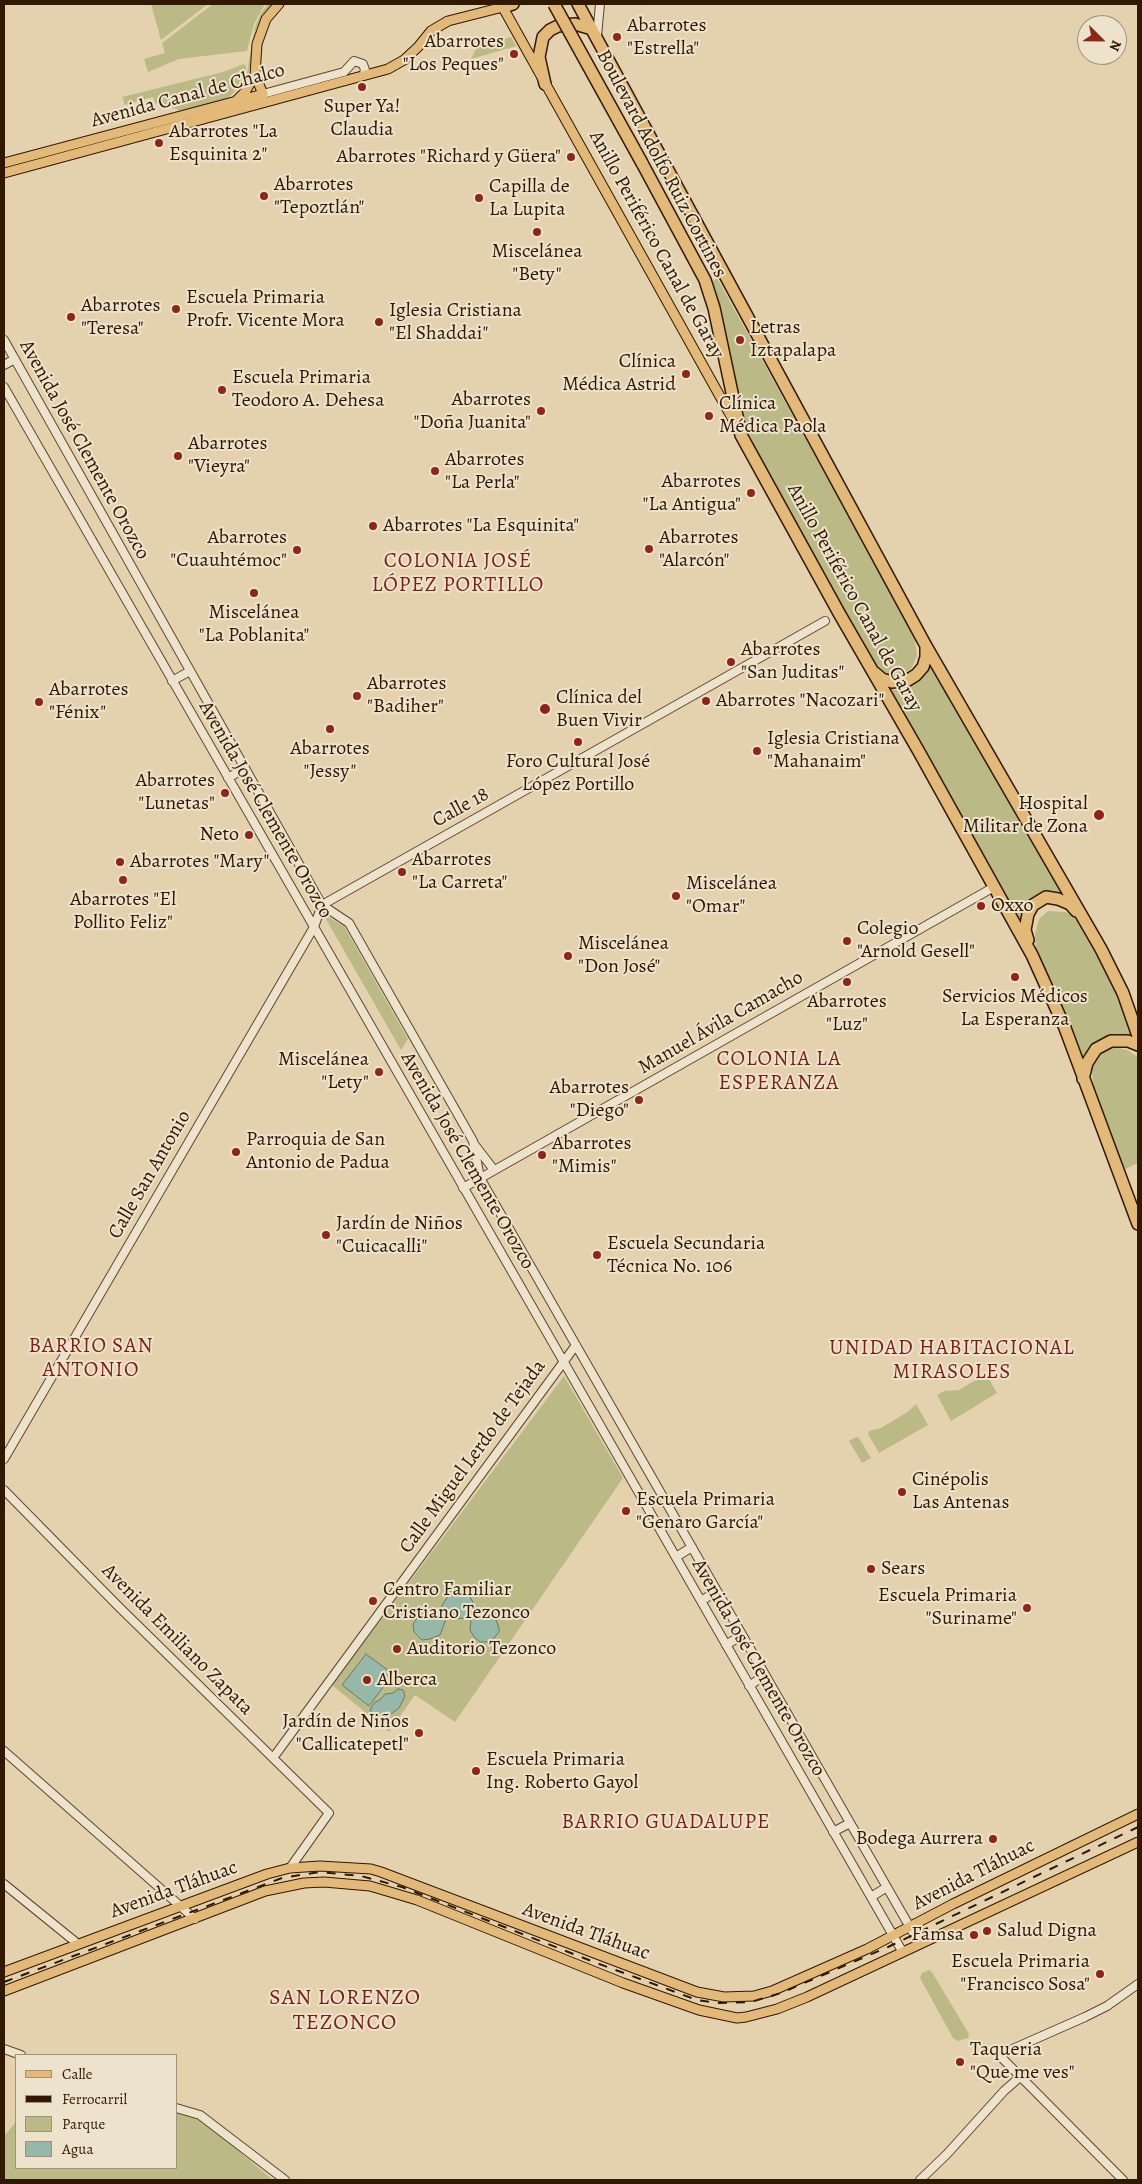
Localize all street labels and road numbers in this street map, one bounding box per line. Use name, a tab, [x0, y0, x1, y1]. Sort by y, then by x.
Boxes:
street label: Boulevard Adolfo Ruiz Cortines	[591, 46, 731, 282]
street label: Avenida Canal de Chalco	[88, 59, 288, 133]
street label: Anillo Periférico Canal de Garay	[583, 127, 729, 363]
street label: Avenida José Clemente Orozco	[14, 336, 154, 564]
street label: Anillo Periférico Canal de Garay	[781, 480, 927, 716]
street label: Avenida José Clemente Orozco	[193, 697, 337, 923]
street label: Calle 18	[428, 783, 494, 833]
street label: Manuel Ávila Camacho	[634, 966, 808, 1080]
street label: Avenida José Clemente Orozco	[395, 1048, 539, 1274]
street label: Calle San Antonio	[104, 1107, 196, 1243]
street label: Calle Miguel Lerdo de Tejada	[395, 1356, 551, 1558]
street label: Avenida José Clemente Orozco	[686, 1555, 830, 1781]
street label: Avenida Emiliano Zapata	[96, 1559, 258, 1721]
street label: Avenida Tláhuac	[909, 1834, 1039, 1916]
street label: Avenida Tláhuac	[107, 1856, 241, 1924]
street label: Avenida Tláhuac	[519, 1898, 653, 1966]

